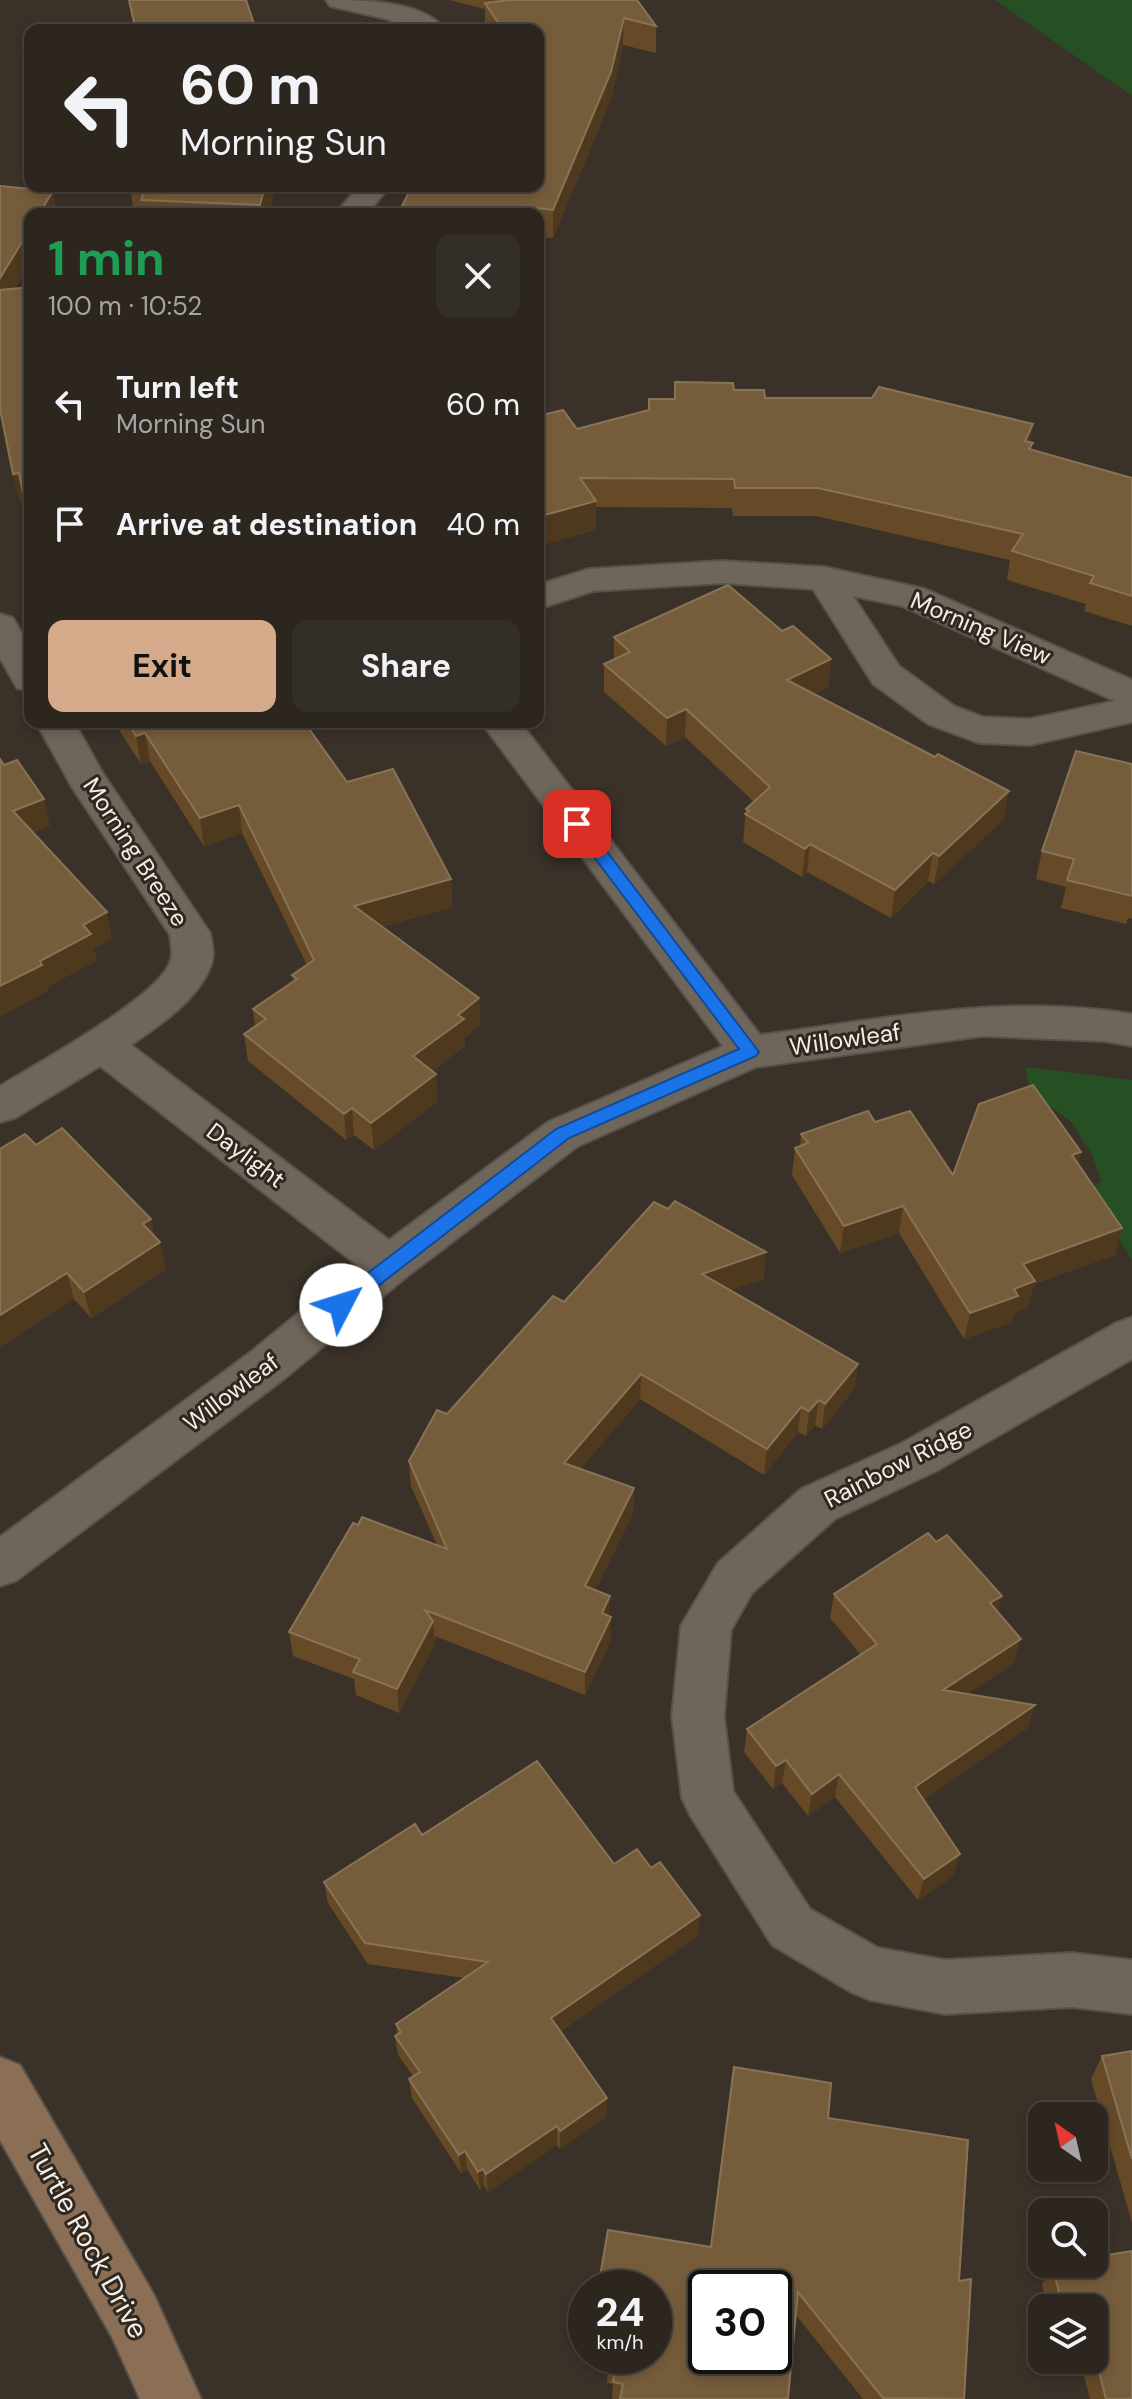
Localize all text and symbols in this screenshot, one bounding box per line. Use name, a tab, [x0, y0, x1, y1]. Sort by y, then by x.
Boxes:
text: 60 m	[180, 48, 321, 121]
icon: left	[48, 56, 152, 160]
text: Morning Sun	[180, 119, 387, 166]
text: 1 min	[48, 227, 165, 290]
button: close	[436, 234, 520, 318]
text: 100 m · 10:52	[48, 289, 202, 323]
text: Turn left	[116, 368, 239, 407]
icon: left	[48, 382, 92, 426]
text: 60 m	[446, 385, 520, 424]
text: Morning Sun	[116, 407, 265, 441]
icon: arrive	[48, 502, 92, 546]
text: Arrive at destination	[116, 505, 417, 544]
text: 40 m	[447, 505, 520, 544]
street label: Morning View	[906, 584, 1056, 672]
button: Exit	[48, 620, 276, 712]
button: Share	[292, 620, 520, 712]
street label: Morning Breeze	[76, 772, 196, 932]
pin	[543, 790, 611, 858]
icon: arrive	[555, 802, 599, 846]
street label: Willowleaf	[787, 1016, 903, 1062]
street label: Daylight	[201, 1115, 291, 1195]
position arrow	[299, 1263, 383, 1347]
street label: Willowleaf	[177, 1346, 285, 1438]
street label: Rainbow Ridge	[819, 1414, 977, 1514]
north arrow	[1028, 2102, 1108, 2182]
map controls	[1028, 2102, 1108, 2374]
street label: Turtle Rock Drive	[19, 2137, 157, 2345]
button: search	[1028, 2198, 1108, 2278]
speed limit sign: 30	[688, 2270, 792, 2374]
text: 24	[596, 2286, 644, 2338]
button: layers	[1028, 2294, 1108, 2374]
text: km/h	[596, 2329, 644, 2355]

